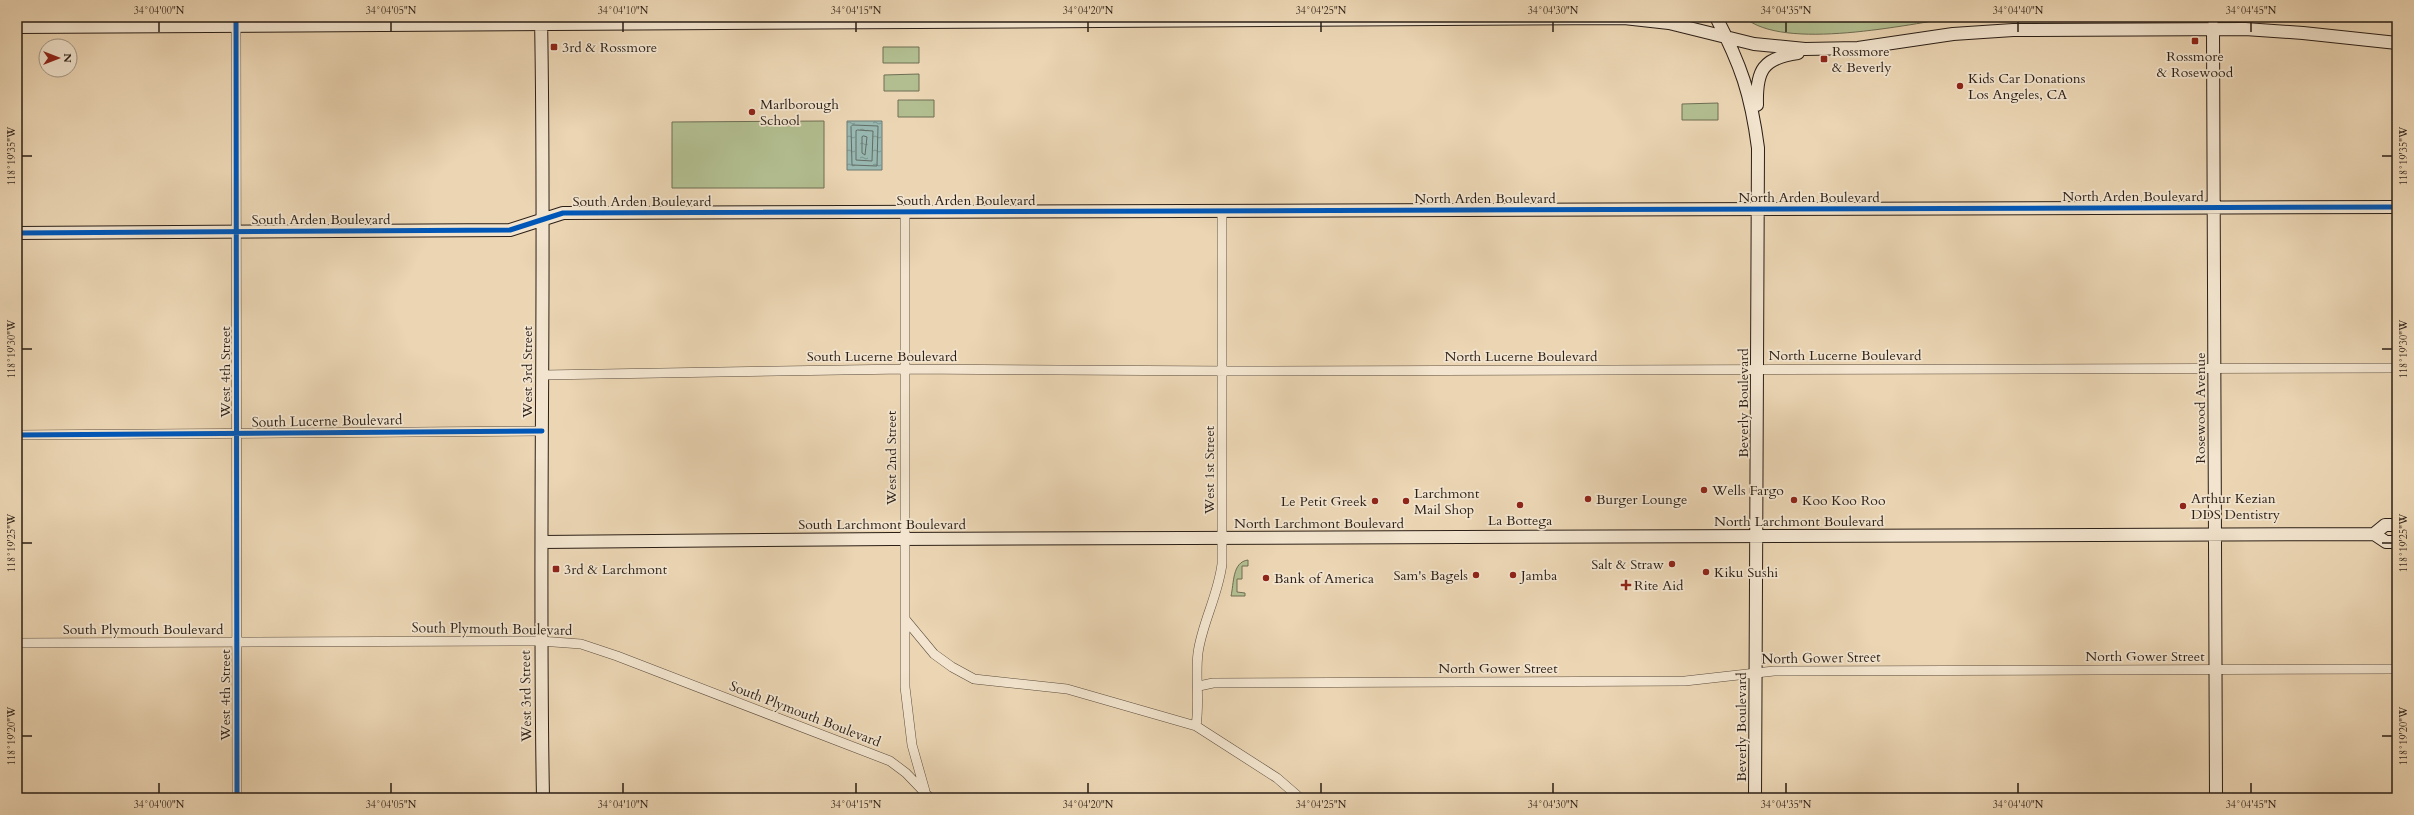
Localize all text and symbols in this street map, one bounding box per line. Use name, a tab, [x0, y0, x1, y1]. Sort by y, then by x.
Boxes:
text: 34°04'00"N	[134, 4, 185, 18]
text: 34°04'05"N	[366, 4, 417, 18]
text: 34°04'10"N	[598, 4, 649, 18]
text: 34°04'15"N	[831, 4, 882, 18]
text: 34°04'20"N	[1063, 4, 1114, 18]
text: 34°04'25"N	[1296, 4, 1347, 18]
text: 34°04'30"N	[1528, 4, 1579, 18]
text: 34°04'35"N	[1761, 4, 1812, 18]
text: 34°04'40"N	[1993, 4, 2044, 18]
text: 34°04'45"N	[2226, 4, 2277, 18]
marker: Rossmore & Rosewood	[2190, 36, 2200, 46]
north arrow	[38, 38, 78, 78]
place label: 3rd & Rossmore	[562, 38, 657, 57]
marker: 3rd & Rossmore	[549, 42, 559, 52]
place label: Rossmore & Beverly	[1832, 42, 1892, 77]
place label: Rossmore & Rosewood	[2157, 47, 2234, 82]
text: N	[60, 53, 75, 63]
marker: Rossmore & Beverly	[1819, 54, 1829, 64]
place label: Kids Car Donations Los Angeles, CA	[1968, 69, 2086, 104]
marker: Kids Car Donations Los Angeles, CA	[1955, 81, 1965, 91]
place label: Marlborough School	[760, 95, 839, 130]
marker: Marlborough School	[747, 107, 757, 117]
text: 118°19'35"W	[5, 126, 19, 185]
text: 118°19'35"W	[2397, 126, 2411, 185]
street label: North Arden Boulevard	[2062, 187, 2204, 206]
street label: North Arden Boulevard	[1738, 188, 1880, 207]
street label: North Arden Boulevard	[1414, 189, 1556, 208]
street label: South Arden Boulevard	[896, 191, 1036, 210]
street label: South Arden Boulevard	[572, 192, 712, 211]
street label: South Arden Boulevard	[251, 210, 391, 229]
text: 118°19'30"W	[5, 319, 19, 378]
text: 118°19'30"W	[2397, 319, 2411, 378]
street label: West 3rd Street	[518, 325, 537, 419]
street label: West 4th Street	[216, 326, 235, 419]
street label: North Lucerne Boulevard	[1769, 346, 1922, 365]
street label: South Lucerne Boulevard	[807, 347, 958, 366]
street label: North Lucerne Boulevard	[1445, 347, 1598, 366]
street label: Beverly Boulevard	[1734, 348, 1753, 458]
street label: Rosewood Avenue	[2191, 352, 2210, 464]
street label: South Lucerne Boulevard	[252, 410, 403, 432]
street label: West 2nd Street	[882, 410, 901, 506]
street label: West 1st Street	[1200, 425, 1219, 515]
place label: Wells Fargo	[1711, 481, 1784, 500]
place label: Larchmont Mail Shop	[1414, 484, 1480, 519]
marker: Wells Fargo	[1699, 485, 1709, 495]
place label: Arthur Kezian DDS Dentistry	[2191, 489, 2281, 524]
place label: Burger Lounge	[1596, 490, 1687, 509]
place label: Koo Koo Roo	[1802, 491, 1886, 510]
place label: Le Petit Greek	[1281, 492, 1367, 511]
marker: Burger Lounge	[1583, 494, 1593, 504]
marker: Koo Koo Roo	[1789, 495, 1799, 505]
marker: Le Petit Greek	[1370, 496, 1380, 506]
marker: Larchmont Mail Shop	[1401, 496, 1411, 506]
marker: La Bottega	[1515, 500, 1525, 510]
marker: Arthur Kezian DDS Dentistry	[2178, 501, 2188, 511]
place label: La Bottega	[1488, 511, 1552, 530]
street label: North Larchmont Boulevard	[1714, 512, 1885, 531]
text: 118°19'25"W	[5, 513, 19, 572]
text: 118°19'25"W	[2397, 513, 2411, 572]
street label: North Larchmont Boulevard	[1234, 514, 1405, 533]
street label: South Larchmont Boulevard	[798, 515, 966, 534]
place label: Salt & Straw	[1591, 555, 1665, 574]
marker: Salt & Straw	[1667, 559, 1677, 569]
place label: 3rd & Larchmont	[564, 560, 668, 579]
place label: Kiku Sushi	[1714, 563, 1778, 582]
marker: 3rd & Larchmont	[551, 564, 561, 574]
place label: Sam's Bagels	[1393, 566, 1468, 585]
place label: Jamba	[1519, 566, 1557, 585]
marker: Kiku Sushi	[1701, 567, 1711, 577]
place label: Bank of America	[1274, 569, 1374, 588]
marker: Sam's Bagels	[1471, 570, 1481, 580]
marker: Jamba	[1508, 570, 1518, 580]
marker: Bank of America	[1261, 573, 1271, 583]
place label: Rite Aid	[1634, 576, 1684, 595]
marker: Rite Aid	[1621, 580, 1631, 590]
street label: South Plymouth Boulevard	[411, 618, 573, 640]
street label: South Plymouth Boulevard	[63, 620, 224, 639]
street label: North Gower Street	[1761, 647, 1881, 669]
street label: North Gower Street	[2085, 647, 2205, 666]
street label: West 4th Street	[216, 649, 235, 742]
street label: West 3rd Street	[516, 649, 536, 743]
street label: North Gower Street	[1438, 659, 1558, 678]
street label: Beverly Boulevard	[1732, 672, 1751, 782]
street label: South Plymouth Boulevard	[727, 676, 884, 752]
text: 118°19'20"W	[5, 706, 19, 765]
text: 118°19'20"W	[2397, 706, 2411, 765]
text: 34°04'00"N	[134, 798, 185, 812]
text: 34°04'05"N	[366, 798, 417, 812]
text: 34°04'10"N	[598, 798, 649, 812]
text: 34°04'15"N	[831, 798, 882, 812]
text: 34°04'20"N	[1063, 798, 1114, 812]
text: 34°04'25"N	[1296, 798, 1347, 812]
text: 34°04'30"N	[1528, 798, 1579, 812]
text: 34°04'35"N	[1761, 798, 1812, 812]
text: 34°04'40"N	[1993, 798, 2044, 812]
text: 34°04'45"N	[2226, 798, 2277, 812]

